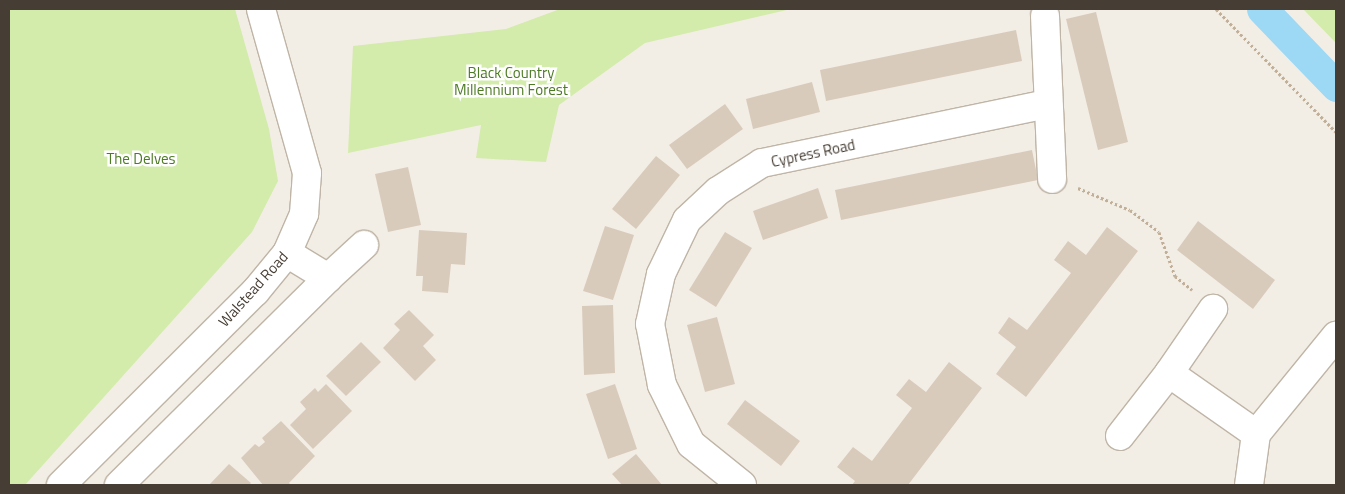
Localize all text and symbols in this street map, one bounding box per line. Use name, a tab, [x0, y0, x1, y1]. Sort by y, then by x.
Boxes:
park label: Black Country Millennium Forest	[454, 63, 568, 98]
street label: Cypress Road	[769, 135, 857, 171]
park label: The Delves	[106, 150, 176, 168]
street label: Walstead Road	[214, 248, 292, 330]

